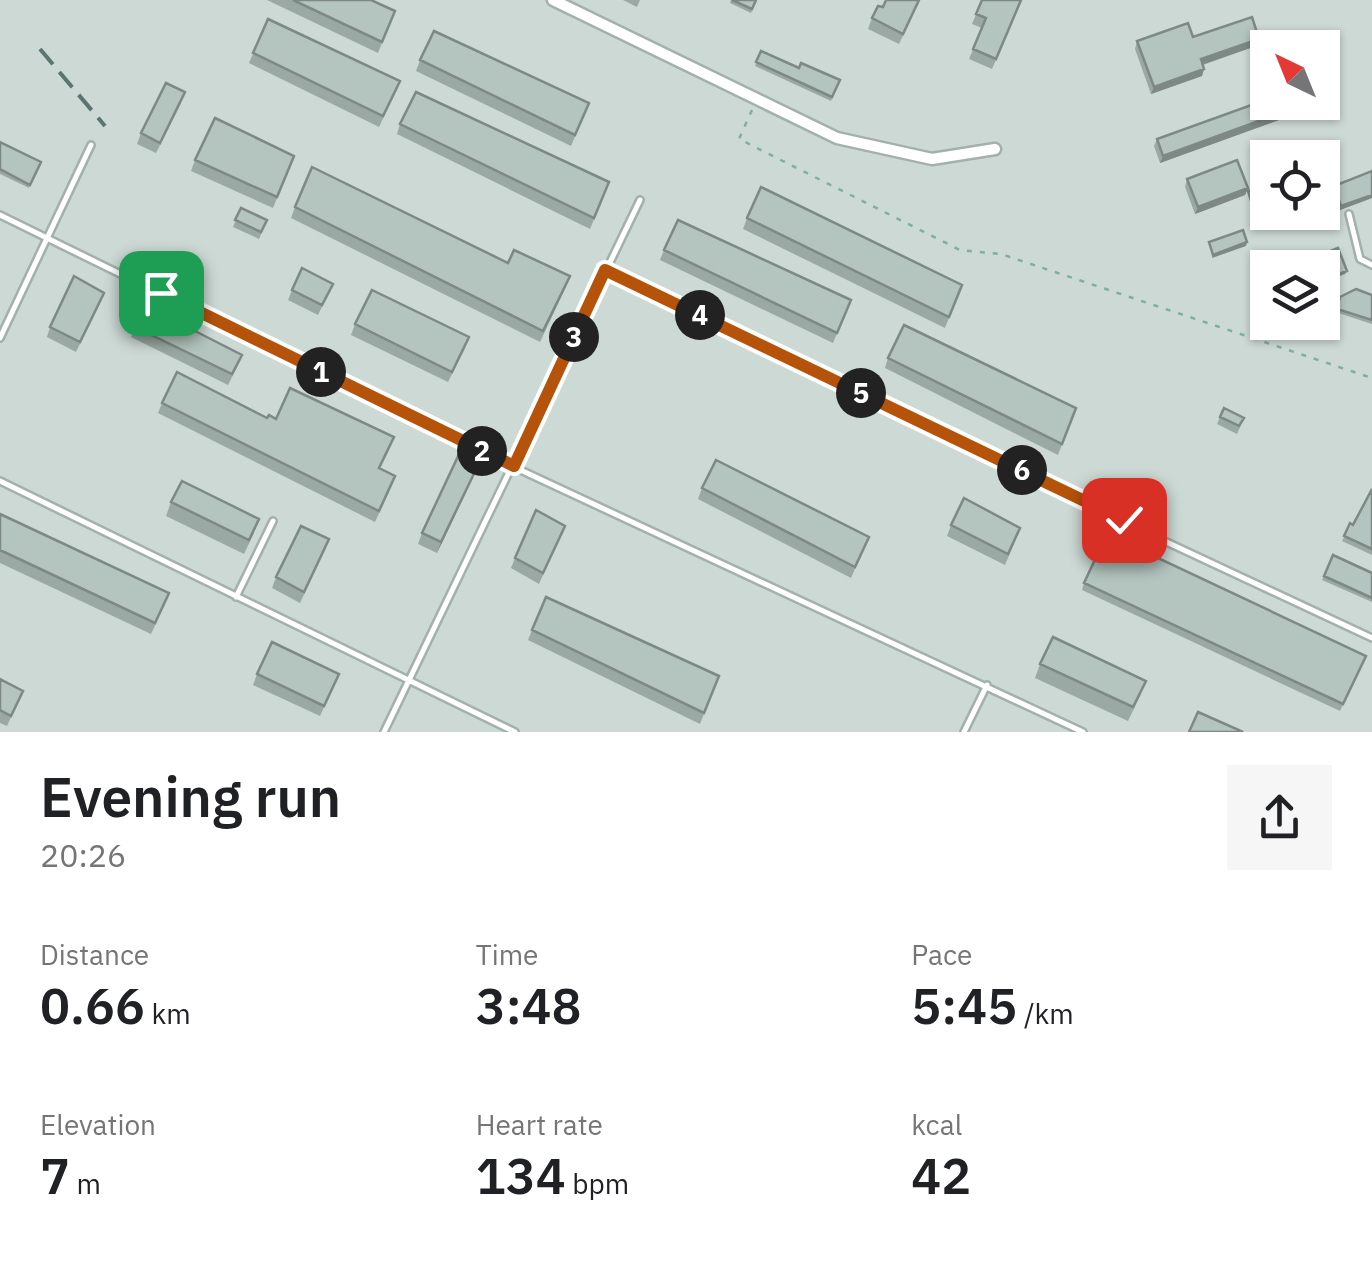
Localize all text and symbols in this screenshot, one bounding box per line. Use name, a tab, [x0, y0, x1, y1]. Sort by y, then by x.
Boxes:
north arrow	[1250, 30, 1340, 120]
map controls	[1250, 30, 1340, 340]
button: locate	[1250, 140, 1340, 230]
button: layers	[1250, 250, 1340, 340]
pin	[119, 251, 204, 336]
icon: arrive	[134, 266, 189, 321]
pin: 4	[675, 290, 725, 340]
text: 4	[692, 296, 708, 333]
pin: 3	[549, 312, 599, 362]
text: 3	[566, 318, 582, 355]
pin: 1	[296, 347, 346, 397]
text: 1	[313, 353, 329, 390]
pin: 5	[836, 368, 886, 418]
text: 5	[853, 374, 869, 411]
pin: 2	[457, 426, 507, 476]
text: 2	[474, 432, 490, 469]
pin: 6	[997, 445, 1047, 495]
text: 6	[1014, 451, 1030, 488]
pin	[1082, 478, 1167, 563]
icon: check	[1097, 493, 1152, 548]
text: Evening run	[40, 761, 341, 832]
button: share	[1227, 765, 1332, 870]
text: 20:26	[40, 834, 126, 876]
text: Distance	[40, 936, 149, 973]
text: Time	[476, 936, 539, 973]
text: Pace	[911, 936, 972, 973]
text: 0.66	[40, 973, 145, 1038]
text: 3:48	[476, 973, 582, 1038]
text: 5:45	[911, 973, 1017, 1038]
text: km	[145, 995, 191, 1032]
text: /km	[1017, 995, 1074, 1032]
text: Elevation	[40, 1106, 156, 1143]
text: Heart rate	[476, 1106, 603, 1143]
text: kcal	[911, 1106, 962, 1143]
text: 7	[40, 1143, 70, 1208]
text: 134	[476, 1143, 566, 1208]
text: 42	[911, 1143, 971, 1208]
text: m	[70, 1165, 101, 1202]
text: bpm	[566, 1165, 629, 1202]

